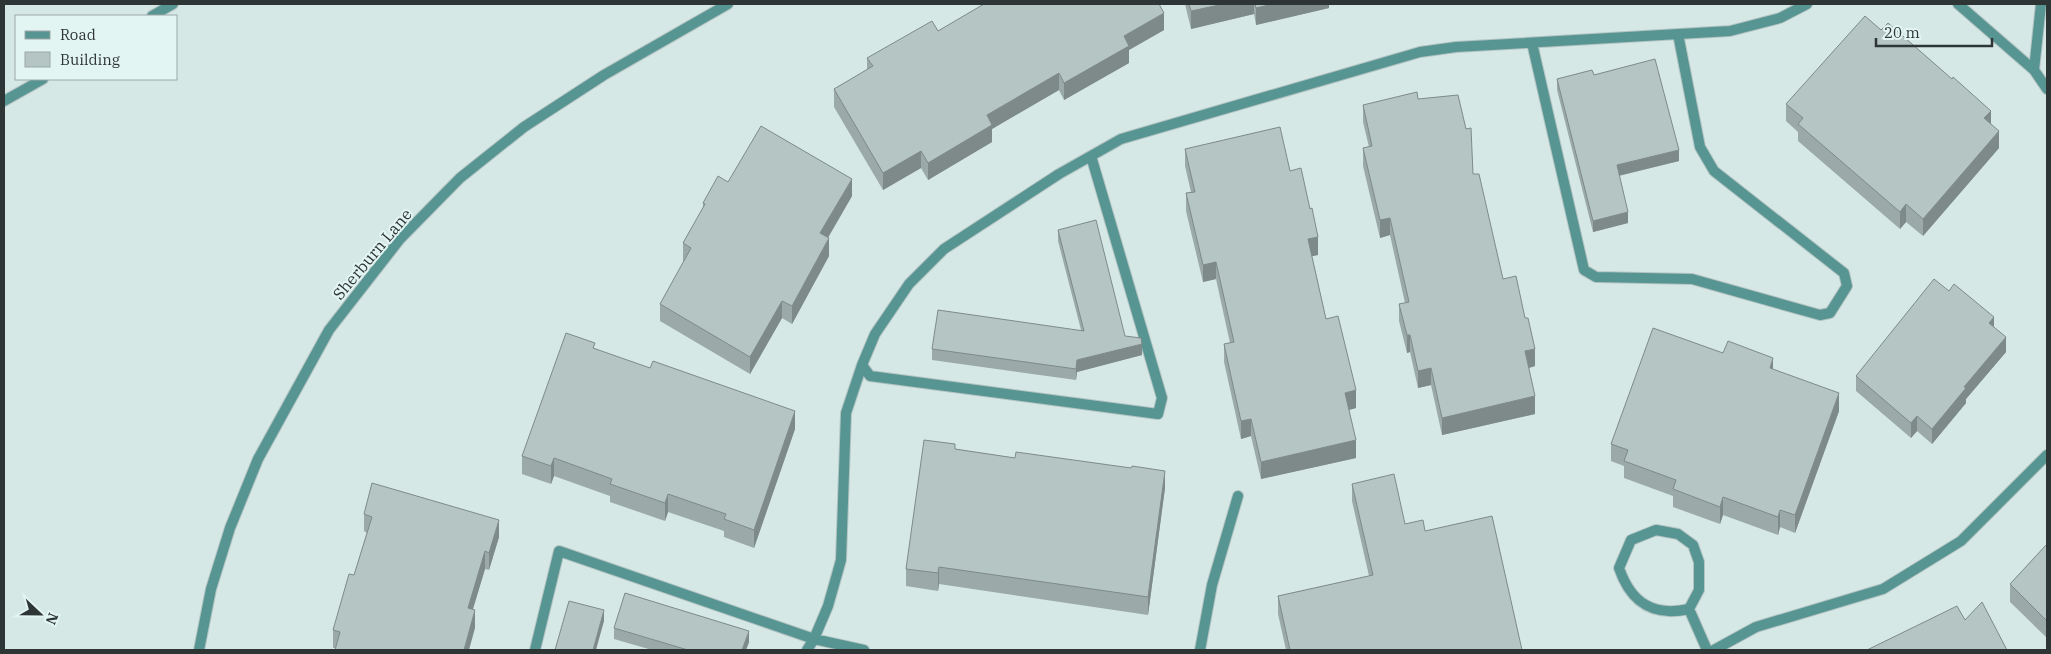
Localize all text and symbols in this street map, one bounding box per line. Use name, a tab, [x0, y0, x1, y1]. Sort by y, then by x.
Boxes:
legend	[15, 15, 178, 80]
scale bar	[1876, 15, 1992, 47]
text: 20 m	[1884, 23, 1920, 42]
text: Road	[60, 25, 96, 44]
text: Building	[60, 50, 120, 69]
street label: Sherburn Lane	[328, 204, 416, 304]
north arrow	[15, 589, 65, 639]
text: N	[42, 610, 62, 627]

